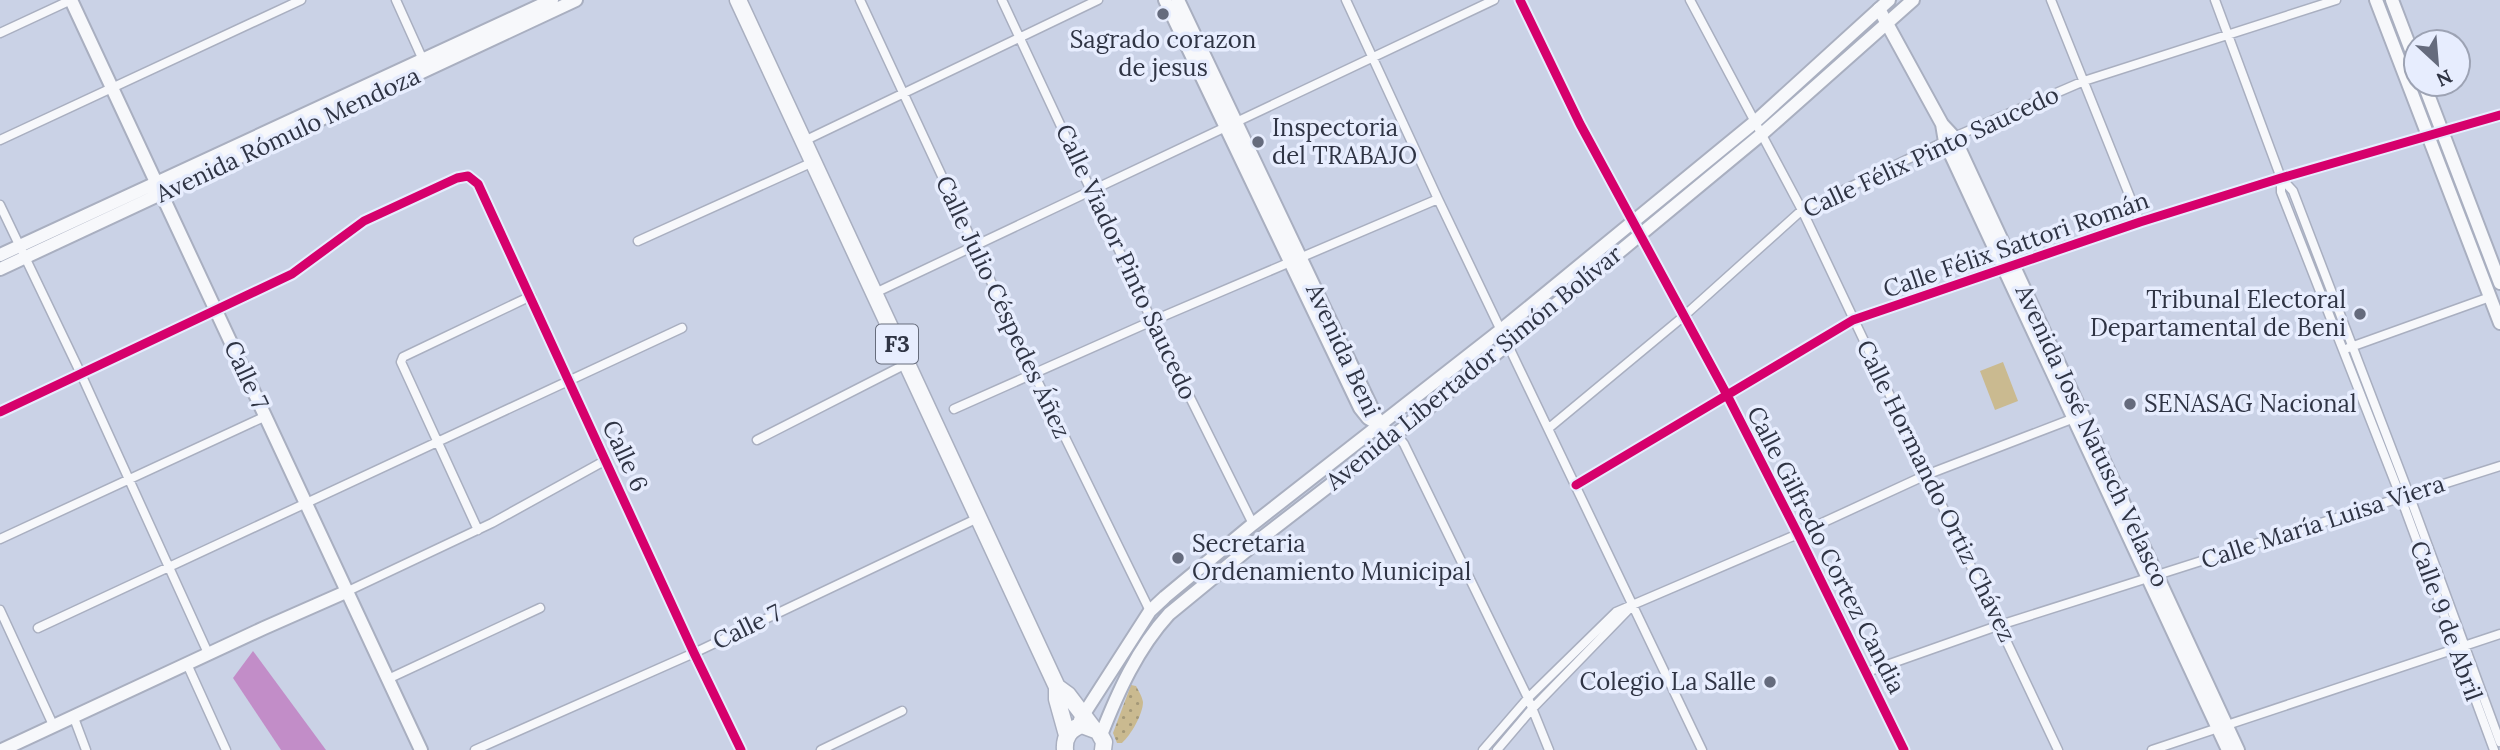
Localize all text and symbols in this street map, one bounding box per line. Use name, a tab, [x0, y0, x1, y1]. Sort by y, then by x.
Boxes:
marker: Sagrado corazon de jesus	[1155, 6, 1171, 22]
place label: Sagrado corazon de jesus	[1070, 24, 1256, 83]
north arrow	[2402, 28, 2472, 98]
street label: Avenida Rómulo Mendoza	[150, 60, 425, 210]
text: N	[2432, 64, 2456, 92]
street label: Calle Félix Pinto Saucedo	[1798, 79, 2064, 225]
place label: Inspectoria del TRABAJO	[1272, 112, 1417, 171]
street label: Calle Viador Pinto Saucedo	[1049, 119, 1204, 404]
marker: Inspectoria del TRABAJO	[1250, 134, 1266, 150]
street label: Calle Julio Céspedes Áñez	[929, 171, 1078, 443]
street label: Calle Félix Sattori Román	[1879, 184, 2153, 305]
street label: Avenida Libertador Simón Bolívar	[1318, 238, 1629, 497]
street label: Avenida Beni	[1299, 277, 1388, 421]
street label: Avenida José Natusch Velasco	[2008, 279, 2176, 592]
place label: Tribunal Electoral Departamental de Beni	[2090, 284, 2346, 343]
marker: Tribunal Electoral Departamental de Beni	[2352, 306, 2368, 322]
road number: F3	[876, 324, 918, 364]
street label: Calle 7	[217, 335, 276, 414]
street label: Calle Hormando Ortiz Chávez	[1850, 335, 2023, 647]
place label: SENASAG Nacional	[2144, 388, 2357, 419]
marker: SENASAG Nacional	[2122, 396, 2138, 412]
street label: Calle Gilfredo Cortez Candia	[1740, 401, 1913, 699]
street label: Calle 6	[595, 415, 655, 497]
street label: Calle María Luisa Viera	[2197, 468, 2449, 576]
place label: Secretaria Ordenamiento Municipal	[1192, 528, 1471, 587]
street label: Calle 9 de Abril	[2403, 537, 2490, 705]
marker: Secretaria Ordenamiento Municipal	[1170, 550, 1186, 566]
street label: Calle 7	[707, 597, 786, 656]
place label: Colegio La Salle	[1580, 666, 1756, 697]
marker: Colegio La Salle	[1762, 674, 1778, 690]

